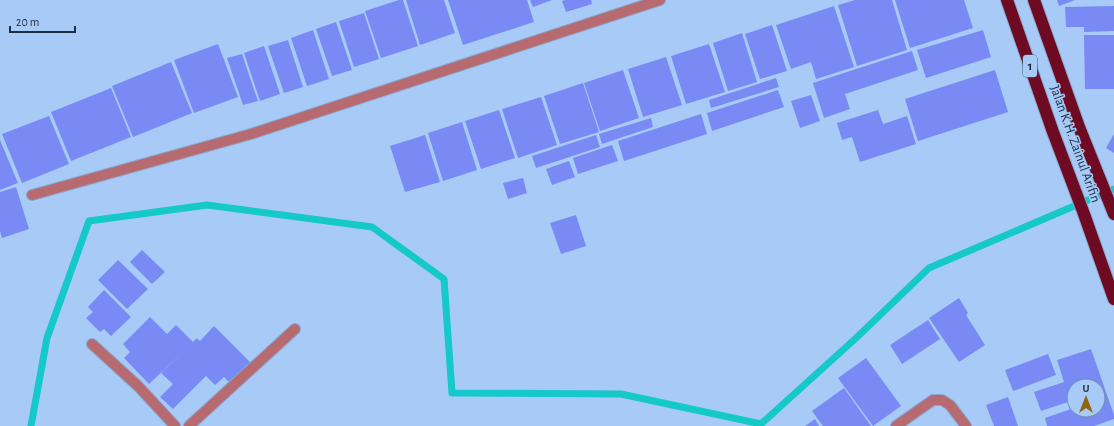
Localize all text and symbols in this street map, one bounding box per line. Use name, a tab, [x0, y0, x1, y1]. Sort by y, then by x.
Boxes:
scale bar	[10, 8, 75, 34]
text: 20 m	[16, 16, 39, 28]
road number: 1	[1023, 55, 1037, 77]
street label: Jalan K.H. Zainul Arifin	[1047, 84, 1103, 204]
north arrow	[1066, 378, 1106, 418]
text: U	[1082, 383, 1090, 394]

